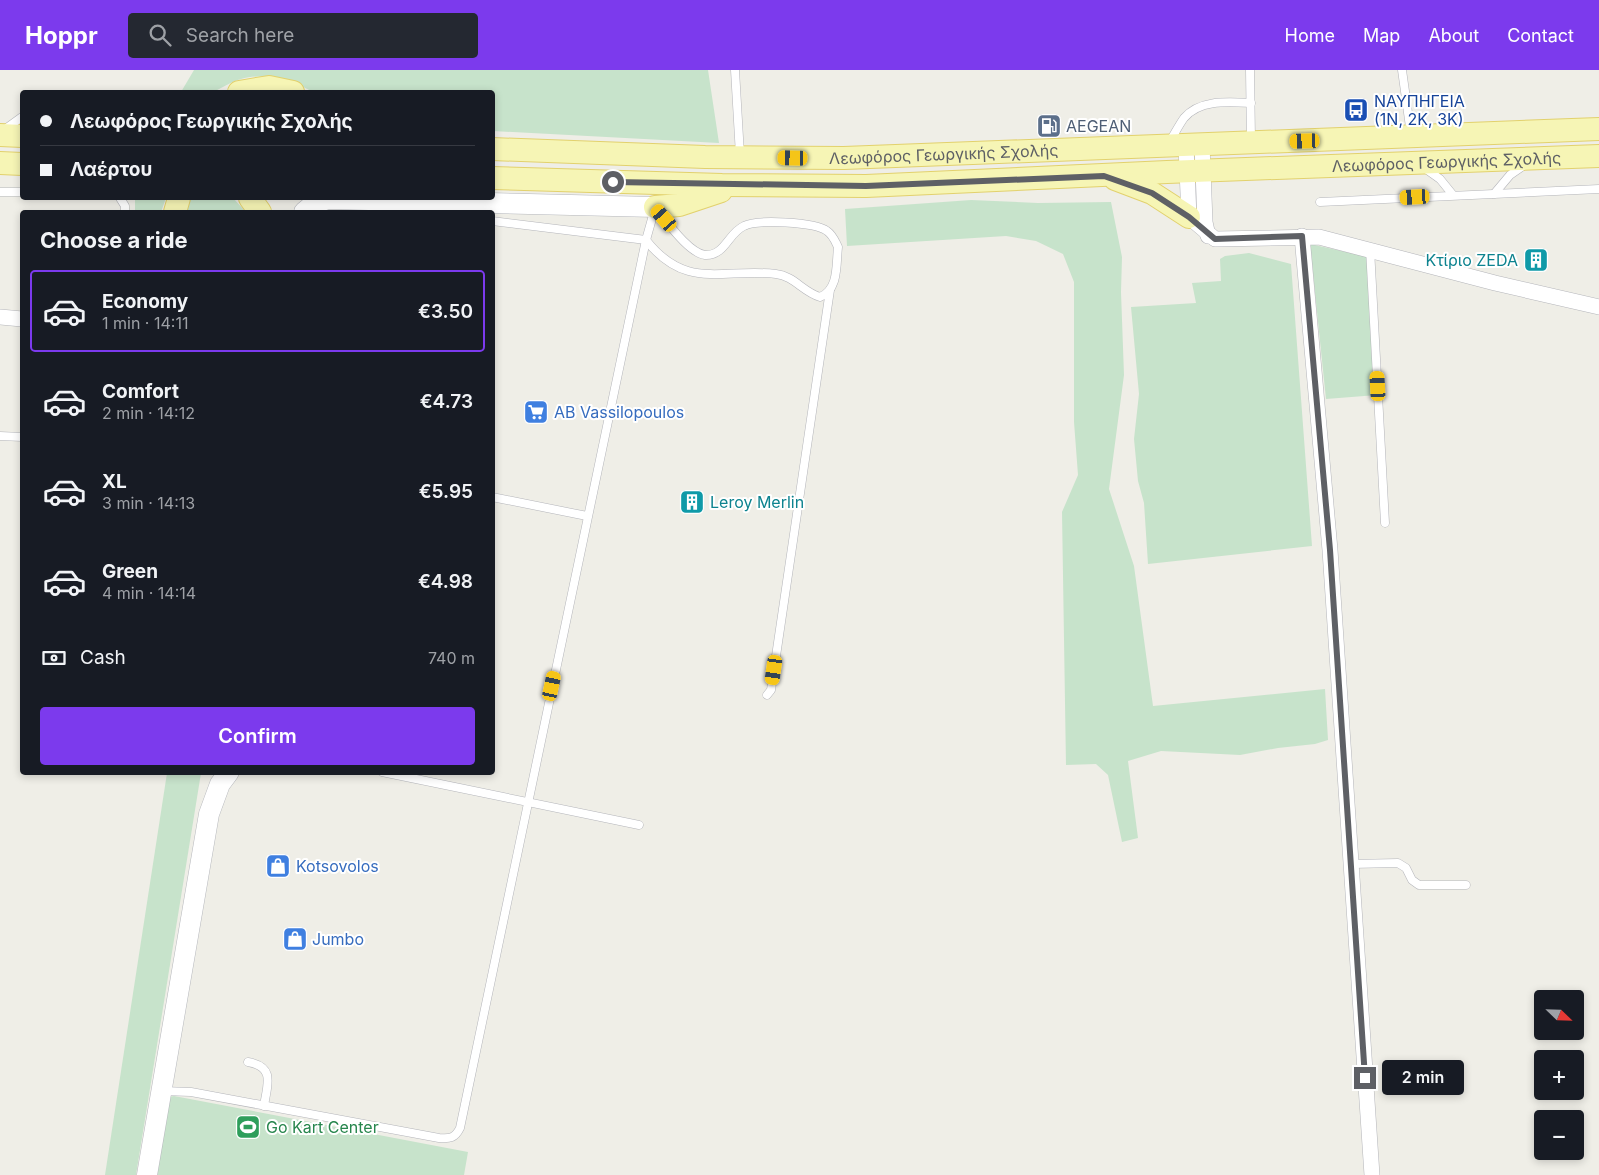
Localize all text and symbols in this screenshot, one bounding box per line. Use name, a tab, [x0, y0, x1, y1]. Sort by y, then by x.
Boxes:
search box	[128, 13, 478, 58]
text: Hoppr	[25, 21, 98, 50]
icon: search	[146, 21, 174, 49]
text: Search here	[186, 24, 294, 47]
text: Home	[1285, 25, 1335, 46]
text: Map	[1363, 25, 1400, 46]
text: About	[1428, 25, 1479, 46]
text: Contact	[1507, 25, 1574, 46]
place label: ΝΑΥΠΗΓΕΙΑ (1Ν, 2Κ, 3Κ)	[1374, 91, 1465, 129]
bus stop icon: ΝΑΥΠΗΓΕΙΑ (1Ν, 2Κ, 3Κ)	[1343, 97, 1369, 123]
text: Λεωφόρος Γεωργικής Σχολής	[70, 110, 353, 133]
fuel station icon: AEGEAN	[1036, 113, 1062, 139]
place label: AEGEAN	[1066, 116, 1131, 136]
car	[1289, 133, 1320, 149]
street label: Λεωφόρος Γεωργικής Σχολής	[829, 140, 1059, 168]
street label: Λεωφόρος Γεωργικής Σχολής	[1331, 147, 1561, 176]
car	[777, 150, 808, 166]
text: Λαέρτου	[70, 158, 152, 181]
route start	[602, 171, 624, 193]
car	[1399, 189, 1430, 205]
car	[648, 202, 679, 234]
text: Choose a ride	[40, 227, 188, 253]
building icon: Κτίριο ZEDA	[1523, 247, 1549, 273]
place label: Κτίριο ZEDA	[1425, 250, 1518, 270]
icon: car	[42, 289, 87, 334]
text: Economy	[102, 290, 188, 313]
text: €3.50	[418, 300, 473, 323]
text: 1 min · 14:11	[102, 313, 188, 333]
car	[1369, 371, 1386, 401]
icon: car	[42, 379, 87, 424]
text: Comfort	[102, 380, 179, 403]
text: €4.73	[420, 390, 473, 413]
supermarket icon: AB Vassilopoulos	[523, 399, 549, 425]
place label: AB Vassilopoulos	[554, 402, 684, 422]
text: 2 min · 14:12	[102, 403, 195, 423]
icon: car	[42, 469, 87, 514]
text: XL	[102, 470, 127, 493]
text: €5.95	[419, 480, 473, 503]
building icon: Leroy Merlin	[679, 489, 705, 515]
place label: Leroy Merlin	[710, 492, 804, 512]
text: 3 min · 14:13	[102, 493, 195, 513]
icon: car	[42, 559, 87, 604]
text: Green	[102, 560, 158, 583]
text: €4.98	[418, 570, 473, 593]
text: 4 min · 14:14	[102, 583, 196, 603]
icon: cash	[40, 644, 68, 672]
text: Cash	[80, 646, 126, 669]
text: 740 m	[428, 648, 475, 668]
car	[764, 654, 783, 686]
car	[541, 670, 562, 702]
button: Confirm	[40, 707, 475, 765]
shop icon: Kotsovolos	[265, 853, 291, 879]
place label: Kotsovolos	[296, 856, 379, 876]
shop icon: Jumbo	[282, 926, 308, 952]
place label: Jumbo	[312, 929, 364, 949]
north arrow	[1534, 990, 1584, 1040]
map controls	[1534, 990, 1584, 1160]
button: +	[1534, 1050, 1584, 1100]
callout: 2 min	[1382, 1060, 1465, 1096]
route end	[1354, 1067, 1376, 1089]
text: 2 min	[1402, 1067, 1444, 1087]
button: −	[1534, 1110, 1584, 1160]
sports icon: Go Kart Center	[235, 1114, 261, 1140]
place label: Go Kart Center	[266, 1117, 379, 1137]

